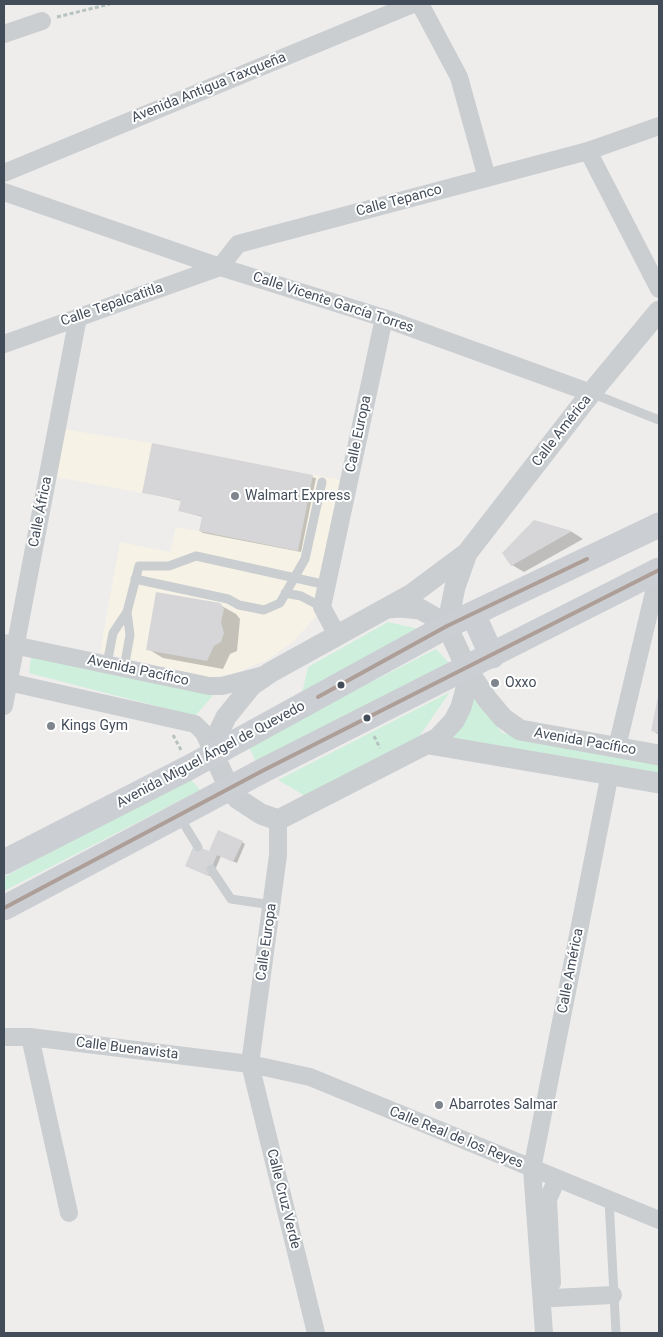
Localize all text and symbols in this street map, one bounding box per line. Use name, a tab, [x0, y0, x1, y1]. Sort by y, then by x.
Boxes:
street label: Avenida Antigua Taxqueña	[129, 49, 289, 127]
street label: Calle Tepanco	[354, 181, 444, 221]
street label: Calle Vicente García Torres	[251, 269, 415, 337]
street label: Calle Tepalcatitla	[59, 280, 165, 330]
street label: Calle América	[529, 392, 595, 470]
street label: Calle Europa	[343, 394, 375, 474]
street label: Calle África	[26, 475, 56, 549]
place label: Walmart Express	[245, 488, 350, 504]
marker: Walmart Express	[229, 490, 241, 502]
street label: Avenida Pacífico	[86, 652, 190, 690]
place label: Oxxo	[505, 675, 536, 691]
marker: Oxxo	[489, 677, 501, 689]
unlabelled marker	[336, 680, 346, 690]
street label: Avenida Miguel Ángel de Quevedo	[114, 698, 308, 812]
unlabelled marker	[362, 713, 372, 723]
place label: Kings Gym	[61, 718, 128, 734]
marker: Kings Gym	[45, 720, 57, 732]
street label: Avenida Pacífico	[533, 725, 637, 759]
street label: Calle Europa	[253, 902, 281, 982]
street label: Calle América	[555, 927, 587, 1015]
street label: Calle Buenavista	[75, 1034, 179, 1064]
place label: Abarrotes Salmar	[449, 1097, 558, 1113]
marker: Abarrotes Salmar	[433, 1099, 445, 1111]
street label: Calle Real de los Reyes	[387, 1103, 525, 1173]
street label: Calle Cruz Verde	[262, 1147, 304, 1251]

